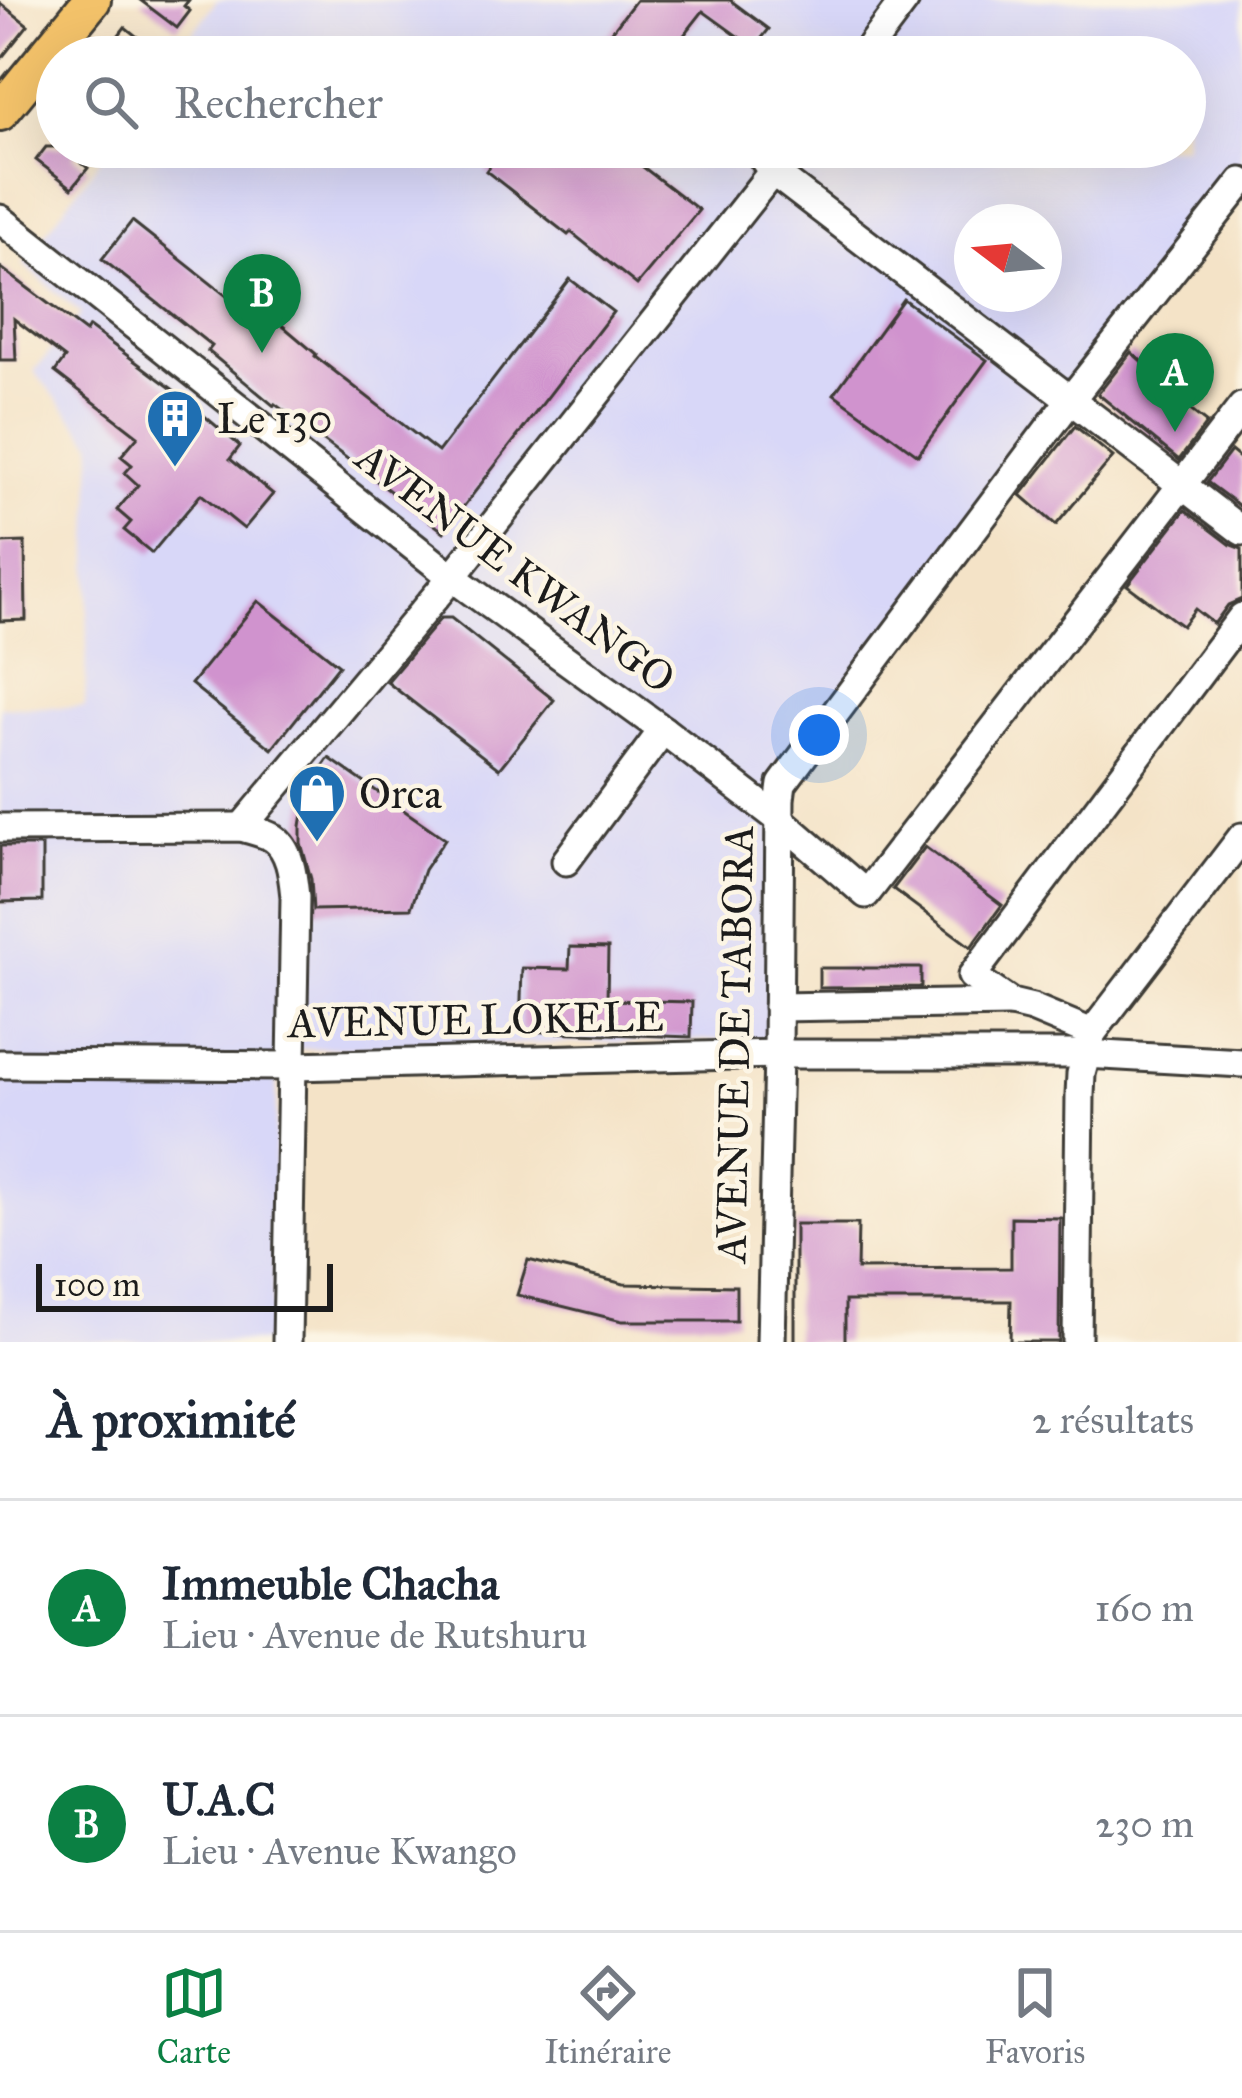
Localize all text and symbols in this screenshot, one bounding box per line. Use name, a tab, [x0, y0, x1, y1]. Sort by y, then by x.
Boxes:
search box	[36, 36, 1206, 168]
icon: search	[78, 69, 144, 135]
text: Rechercher	[174, 75, 383, 130]
north arrow	[954, 204, 1062, 312]
pin: B	[223, 254, 301, 353]
pin: A	[1136, 333, 1214, 432]
building icon: Le 130	[144, 387, 206, 469]
place label: Le 130	[217, 393, 332, 445]
street label: AVENUE KWANGO	[344, 430, 685, 705]
your location	[789, 705, 849, 765]
shop icon: Orca	[286, 762, 348, 844]
place label: Orca	[359, 768, 442, 820]
street label: AVENUE DE TABORA	[705, 825, 765, 1265]
street label: AVENUE LOKELE	[286, 991, 664, 1049]
scale bar	[36, 1258, 333, 1311]
text: 100 m	[54, 1265, 140, 1305]
text: À proximité	[48, 1389, 296, 1451]
text: 2 résultats	[1032, 1396, 1194, 1444]
text: Immeuble Chacha	[162, 1556, 499, 1611]
text: A	[74, 1584, 100, 1632]
text: 160 m	[1095, 1584, 1194, 1632]
text: Lieu · Avenue de Rutshuru	[162, 1611, 587, 1659]
text: U.A.C	[162, 1772, 276, 1827]
text: B	[74, 1800, 100, 1848]
text: 230 m	[1095, 1800, 1194, 1848]
text: Lieu · Avenue Kwango	[162, 1827, 517, 1875]
tab: Carte	[157, 1960, 231, 2072]
tab: Itinéraire	[544, 1960, 672, 2072]
tab: Favoris	[985, 1960, 1085, 2072]

